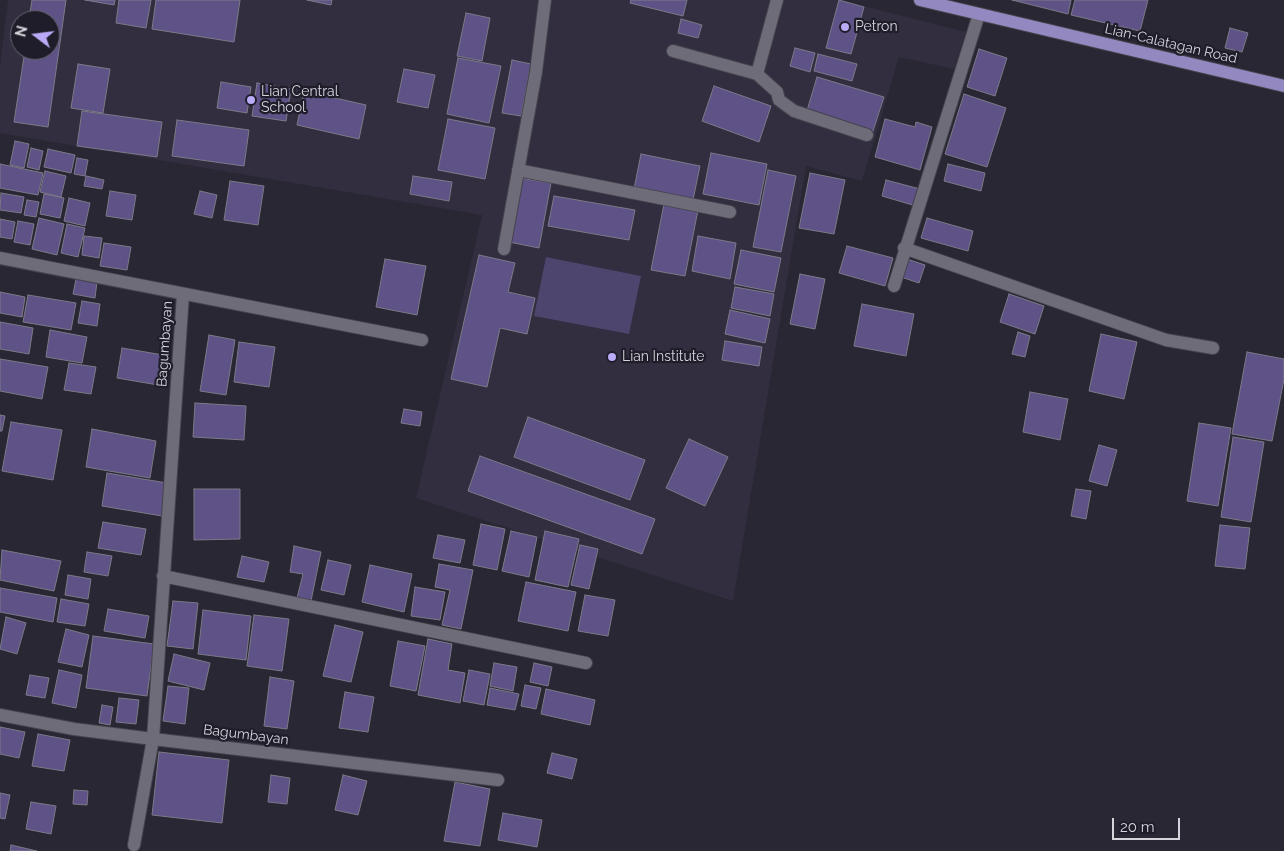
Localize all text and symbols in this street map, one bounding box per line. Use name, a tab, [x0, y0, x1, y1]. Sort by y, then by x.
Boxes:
north arrow	[10, 10, 60, 60]
place label: Petron	[855, 19, 898, 35]
marker: Petron	[839, 21, 851, 33]
street label: Lian-Calatagan Road	[1103, 21, 1239, 67]
text: N	[12, 24, 31, 39]
place label: Lian Central School	[261, 84, 339, 116]
marker: Lian Central School	[245, 94, 257, 106]
street label: Bagumbayan	[154, 301, 176, 387]
place label: Lian Institute	[622, 349, 705, 365]
marker: Lian Institute	[606, 351, 618, 363]
street label: Bagumbayan	[202, 721, 290, 749]
scale bar	[1114, 808, 1182, 840]
text: 20 m	[1120, 818, 1155, 836]

